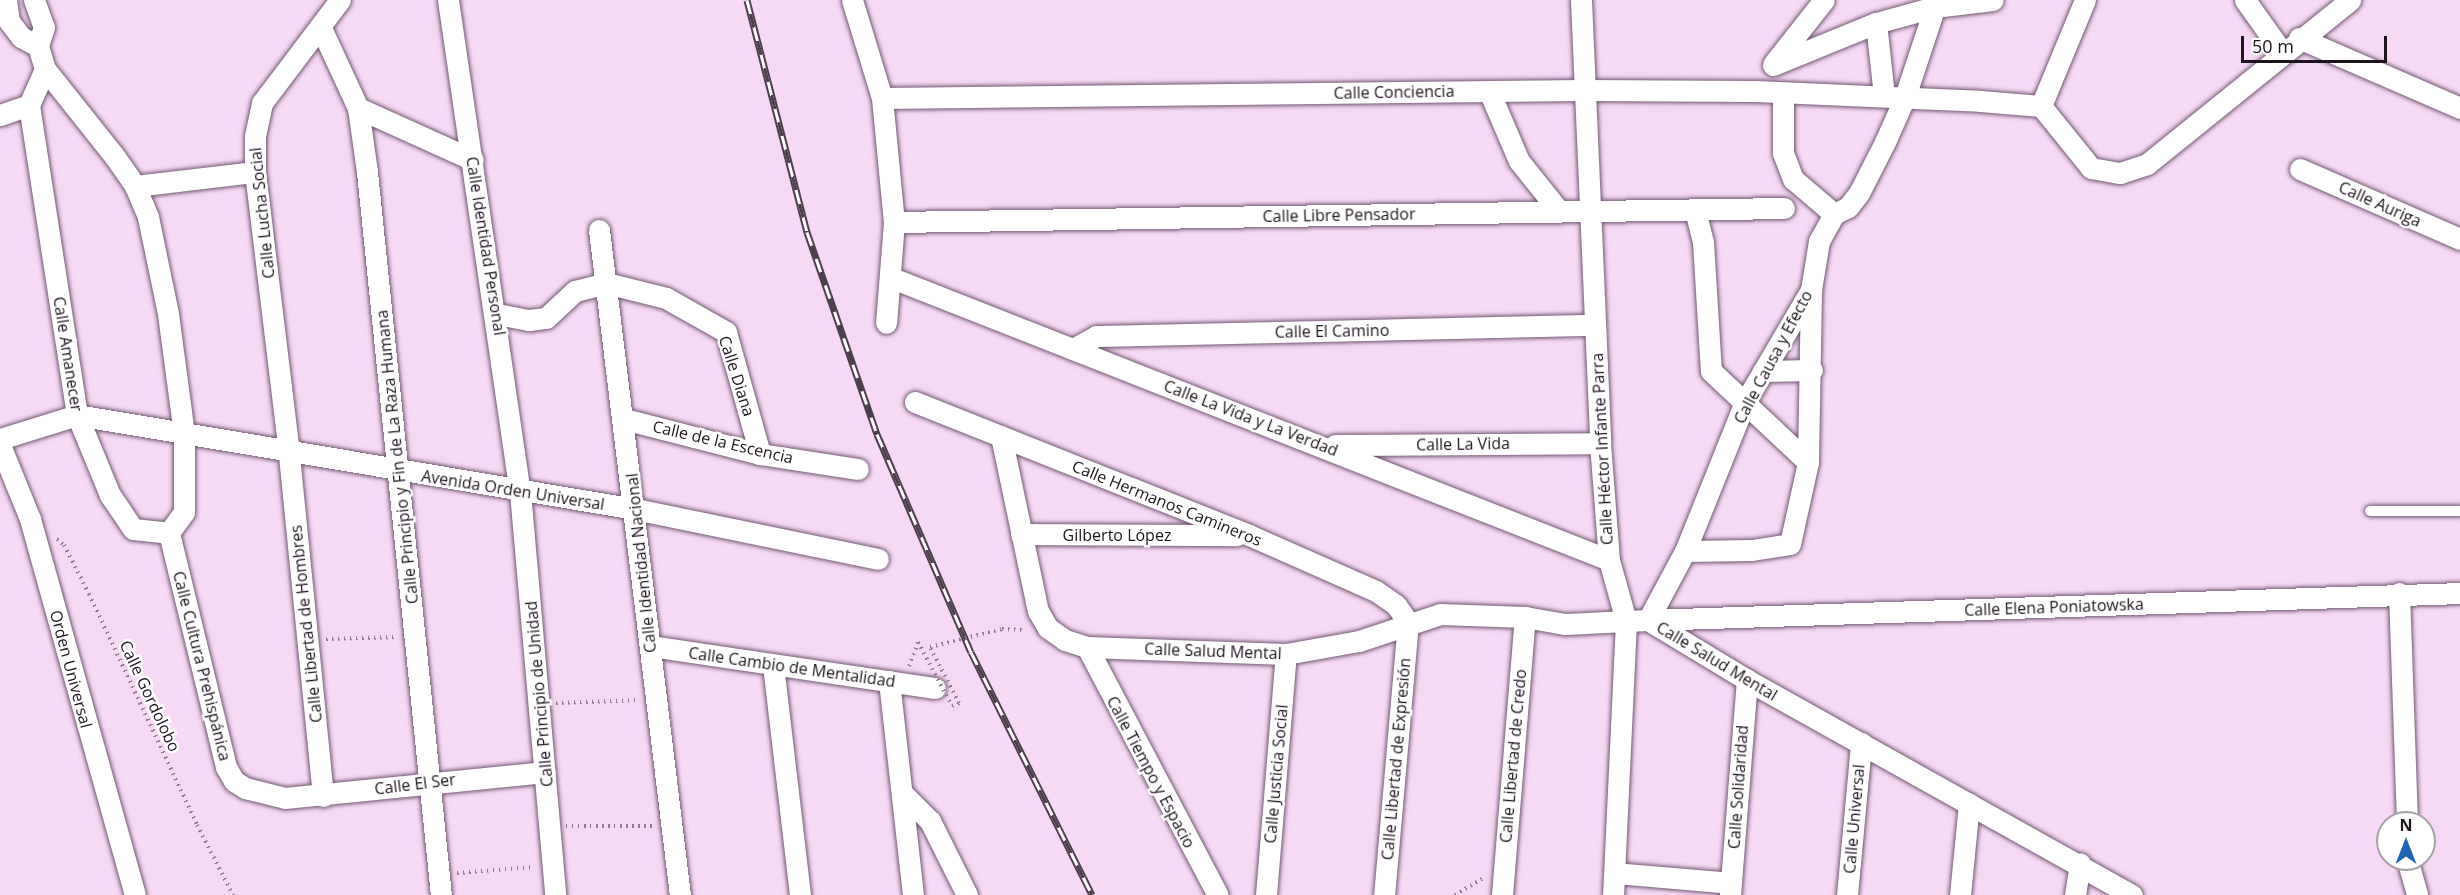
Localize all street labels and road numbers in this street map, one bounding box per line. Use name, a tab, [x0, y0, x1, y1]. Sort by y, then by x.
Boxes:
street label: Calle Conciencia	[1333, 81, 1455, 103]
street label: Calle Lucha Social	[246, 146, 278, 280]
street label: Calle Identidad Personal	[462, 155, 510, 337]
street label: Calle Auriga	[2336, 177, 2424, 231]
street label: Calle Libre Pensador	[1262, 204, 1416, 226]
street label: Calle Causa y Efecto	[1730, 287, 1816, 427]
street label: Calle Amanecer	[49, 295, 87, 413]
street label: Calle Principio y Fin de La Raza Humana	[372, 309, 422, 605]
street label: Calle El Camino	[1275, 320, 1389, 342]
street label: Calle Diana	[715, 333, 759, 419]
street label: Calle Héctor Infante Parra	[1587, 352, 1617, 546]
street label: Calle La Vida y La Verdad	[1161, 376, 1341, 460]
street label: Calle de la Escencia	[651, 416, 795, 468]
street label: Calle La Vida	[1416, 434, 1510, 454]
street label: Calle Hermanos Camineros	[1069, 456, 1265, 550]
street label: Avenida Orden Universal	[420, 466, 606, 514]
street label: Calle Identidad Nacional	[622, 472, 660, 654]
street label: Calle Libertad de Hombres	[286, 524, 326, 724]
street label: Gilberto López	[1063, 525, 1171, 545]
street label: Calle Cultura Prehispánica	[169, 569, 235, 763]
street label: Calle Elena Poniatowska	[1964, 594, 2144, 620]
street label: Calle Principio de Unidad	[521, 600, 557, 788]
street label: Orden Universal	[46, 608, 96, 730]
street label: Calle Salud Mental	[1653, 617, 1781, 705]
street label: Calle Gordolobo	[116, 637, 184, 755]
street label: Calle Salud Mental	[1144, 639, 1282, 663]
street label: Calle Cambio de Mentalidad	[687, 643, 897, 691]
street label: Calle Libertad de Expresión	[1378, 657, 1414, 861]
street label: Calle Libertad de Credo	[1496, 668, 1530, 844]
street label: Calle Tiempo y Espacio	[1103, 693, 1199, 851]
street label: Calle Justicia Social	[1260, 704, 1292, 844]
street label: Calle Solidaridad	[1724, 724, 1752, 850]
street label: Calle Universal	[1840, 763, 1868, 875]
street label: Calle El Ser	[373, 770, 457, 798]

